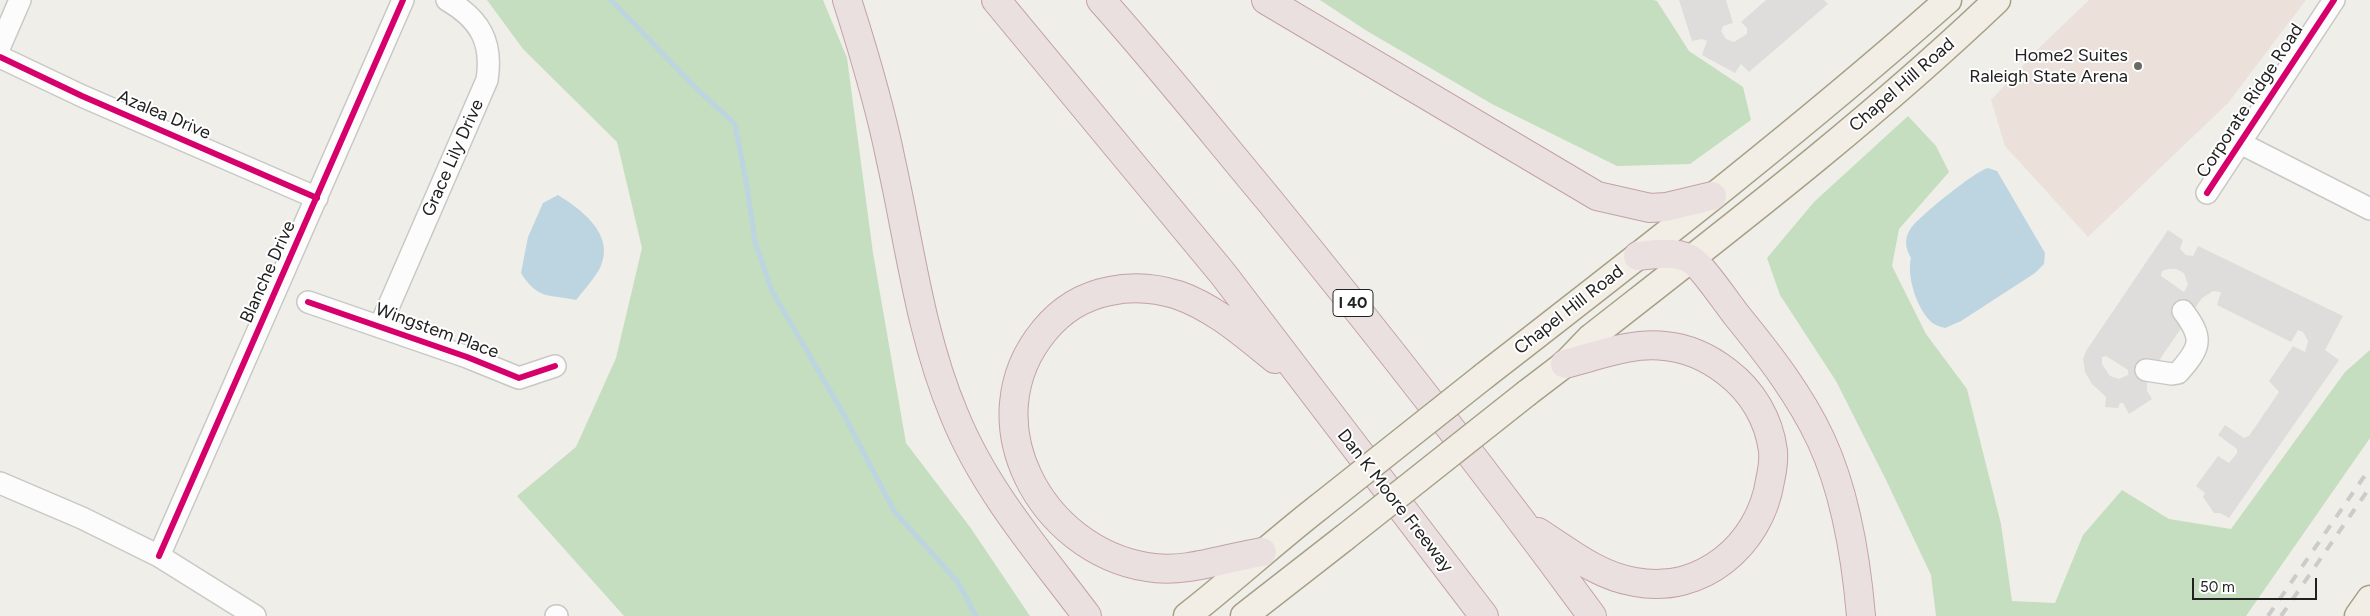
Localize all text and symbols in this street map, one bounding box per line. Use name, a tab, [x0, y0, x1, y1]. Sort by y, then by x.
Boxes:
street label: Corporate Ridge Road	[2192, 20, 2308, 182]
street label: Chapel Hill Road	[1845, 33, 1959, 137]
place label: Home2 Suites Raleigh State Arena	[1969, 45, 2128, 88]
marker: Home2 Suites Raleigh State Arena	[2132, 60, 2144, 72]
street label: Azalea Drive	[114, 86, 214, 144]
street label: Grace Lily Drive	[418, 96, 488, 220]
street label: Blanche Drive	[236, 217, 300, 327]
street label: Chapel Hill Road	[1510, 261, 1628, 359]
road number: I 40	[1333, 290, 1373, 316]
street label: Wingstem Place	[372, 299, 502, 363]
street label: Dan K Moore Freeway	[1332, 425, 1458, 577]
scale bar	[2195, 568, 2320, 600]
text: 50 m	[2200, 578, 2235, 596]

